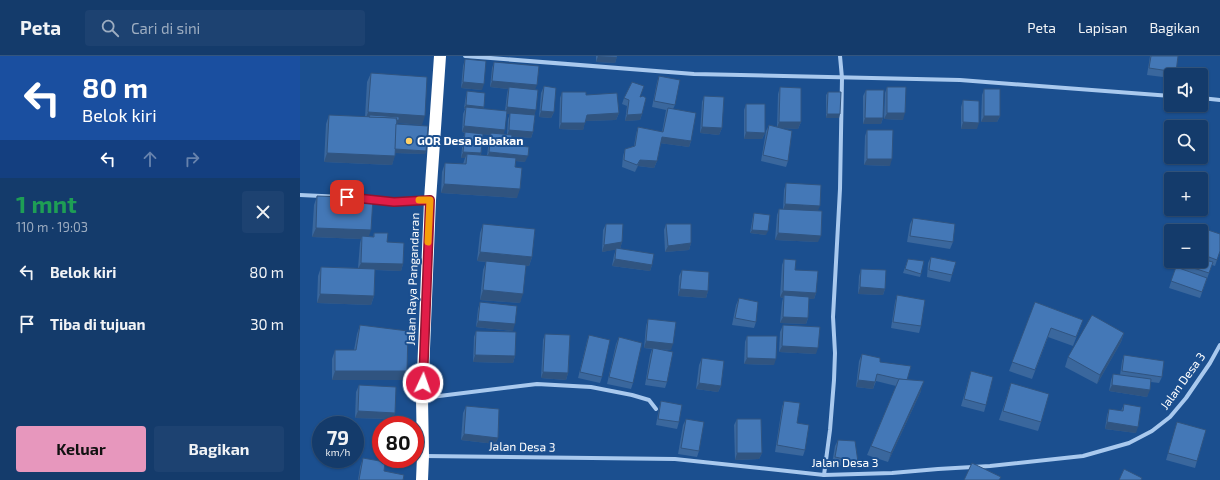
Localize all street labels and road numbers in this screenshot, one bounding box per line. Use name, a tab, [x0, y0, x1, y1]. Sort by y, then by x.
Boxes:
street label: Jalan Raya Pangandaran	[403, 212, 421, 345]
street label: Jalan Desa 3	[1157, 349, 1208, 412]
street label: Jalan Desa 3	[488, 438, 556, 454]
street label: Jalan Desa 3	[812, 455, 878, 469]

